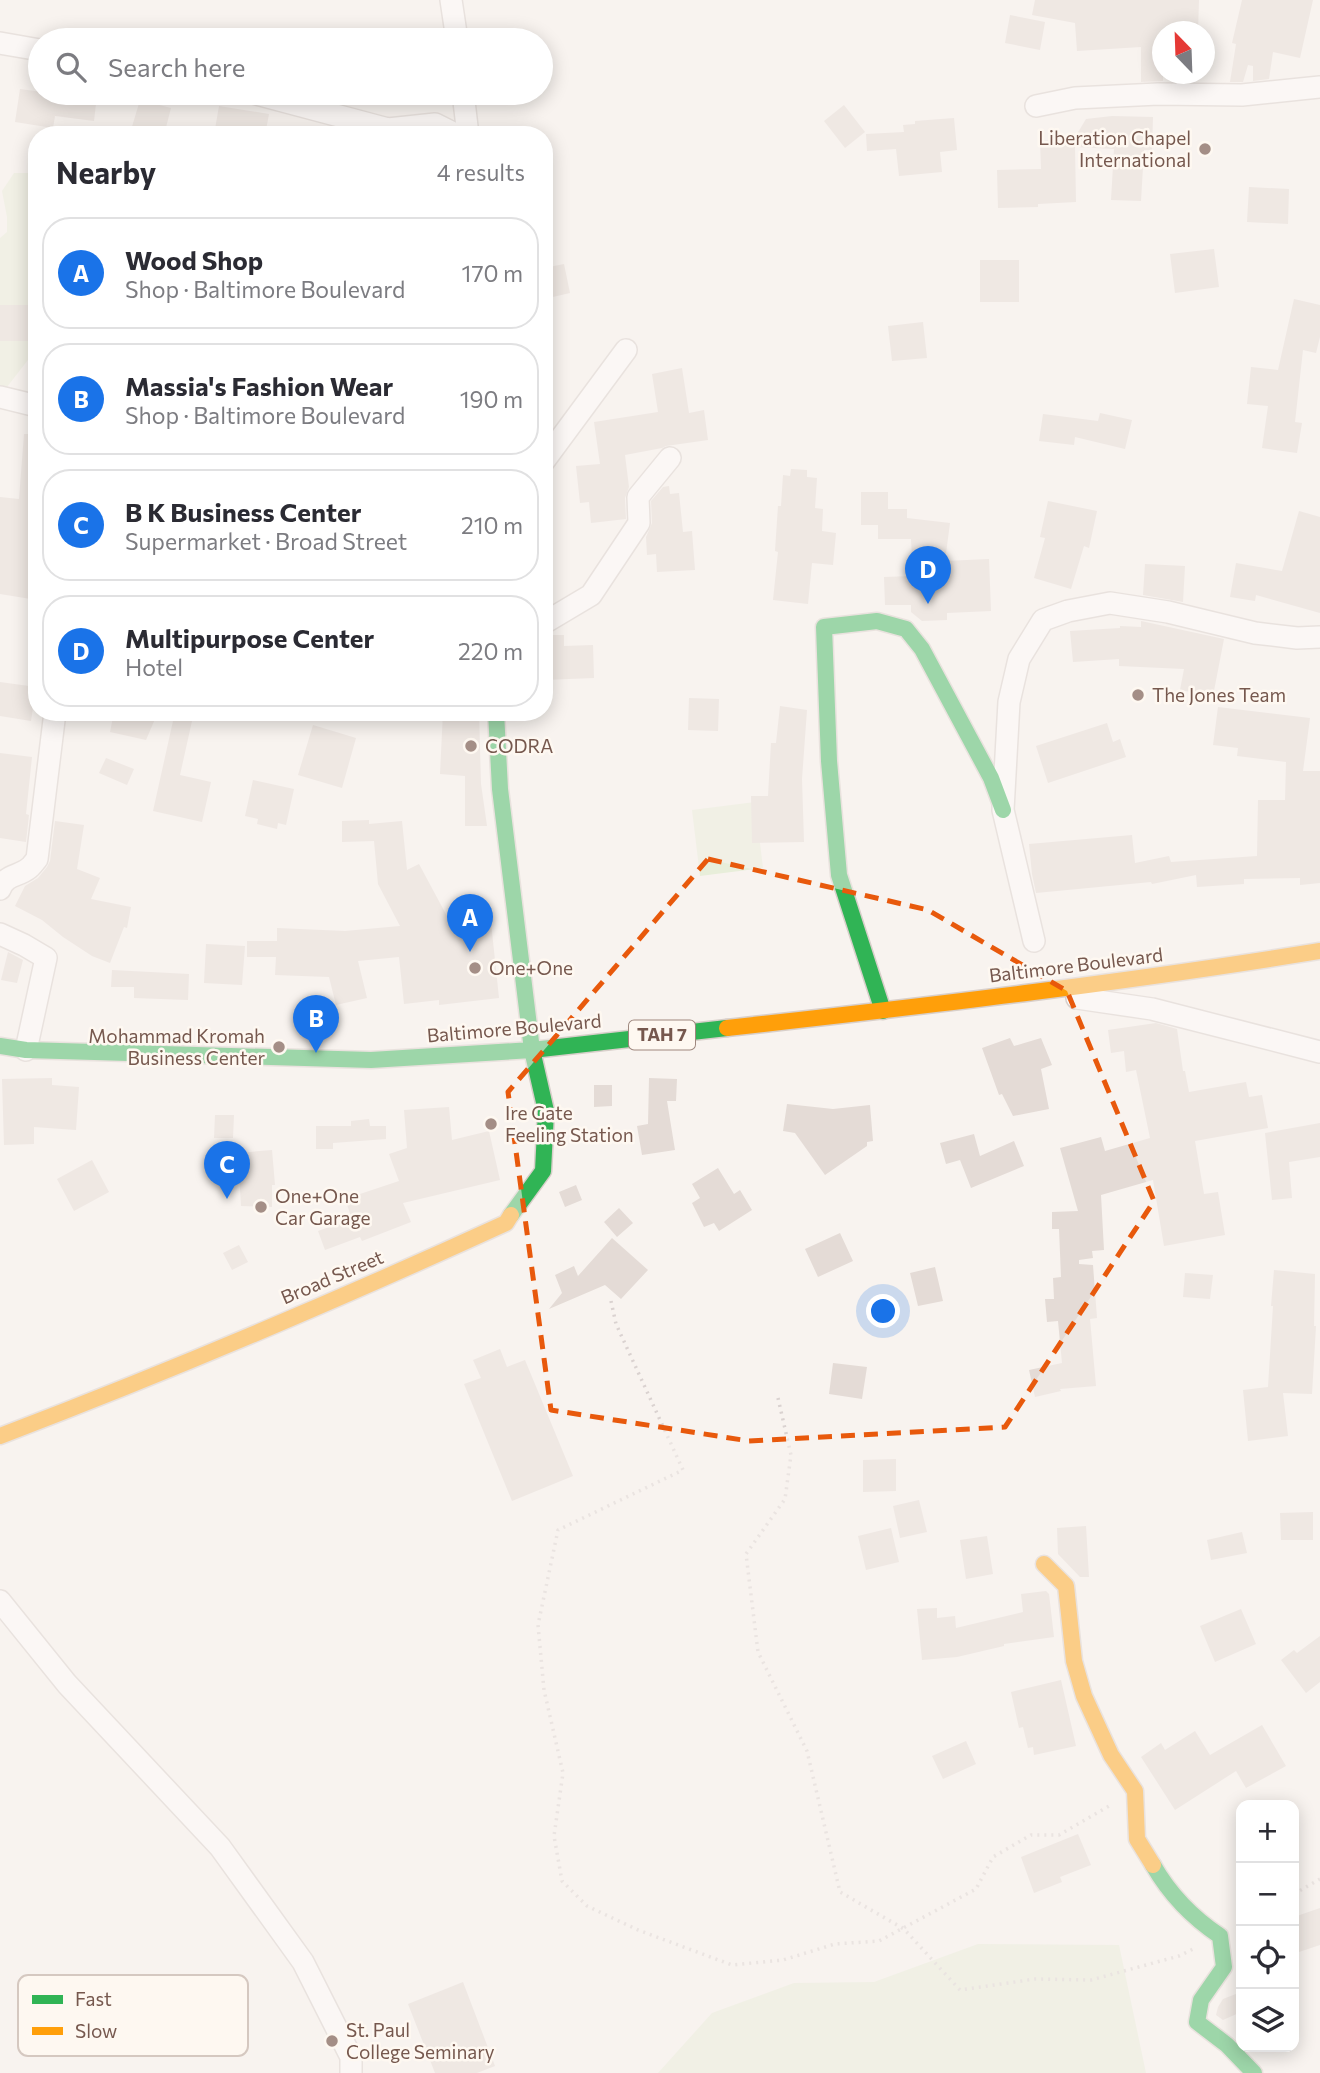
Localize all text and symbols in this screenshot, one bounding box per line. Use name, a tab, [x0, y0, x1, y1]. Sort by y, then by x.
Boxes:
north arrow	[1152, 21, 1215, 84]
search box	[28, 28, 553, 105]
icon: search	[52, 48, 90, 86]
text: Search here	[108, 51, 246, 82]
place label: Liberation Chapel International	[1038, 126, 1191, 171]
marker: Liberation Chapel International	[1197, 141, 1213, 157]
text: Nearby	[56, 153, 156, 190]
text: 4 results	[437, 158, 525, 186]
text: Wood Shop	[125, 244, 263, 275]
text: A	[73, 259, 89, 287]
text: 170 m	[462, 259, 523, 287]
text: Shop · Baltimore Boulevard	[125, 275, 405, 303]
text: Massia's Fashion Wear	[125, 370, 393, 401]
text: B	[73, 385, 89, 413]
text: 190 m	[460, 385, 523, 413]
text: Shop · Baltimore Boulevard	[125, 401, 405, 429]
text: B K Business Center	[125, 496, 361, 527]
text: C	[73, 511, 89, 539]
text: 210 m	[461, 511, 523, 539]
text: Supermarket · Broad Street	[125, 527, 407, 555]
pin: D	[905, 546, 951, 604]
text: Multipurpose Center	[125, 622, 374, 653]
text: D	[73, 637, 89, 665]
text: 220 m	[458, 637, 523, 665]
text: Hotel	[125, 653, 183, 681]
place label: The Jones Team	[1152, 683, 1286, 706]
marker: The Jones Team	[1130, 687, 1146, 703]
place label: CODRA	[485, 734, 553, 757]
marker: CODRA	[463, 738, 479, 754]
pin: A	[447, 894, 493, 952]
street label: Baltimore Boulevard	[988, 942, 1164, 987]
place label: One+One	[489, 956, 573, 979]
marker: One+One	[467, 960, 483, 976]
pin: B	[293, 995, 339, 1053]
street label: Baltimore Boulevard	[426, 1008, 602, 1047]
road number: TAH 7	[629, 1020, 695, 1050]
place label: Mohammad Kromah Business Center	[88, 1024, 265, 1069]
marker: Mohammad Kromah Business Center	[271, 1039, 287, 1055]
place label: Ire Gate Feeling Station	[505, 1101, 634, 1146]
marker: Ire Gate Feeling Station	[483, 1116, 499, 1132]
pin: C	[204, 1141, 250, 1199]
place label: One+One Car Garage	[275, 1184, 371, 1229]
marker: One+One Car Garage	[253, 1199, 269, 1215]
street label: Broad Street	[277, 1245, 387, 1308]
your location	[866, 1294, 900, 1328]
map controls	[1236, 1800, 1299, 2052]
button: +	[1236, 1800, 1299, 1863]
button: −	[1236, 1863, 1299, 1926]
button: locate	[1236, 1926, 1299, 1989]
legend	[18, 1975, 248, 2056]
text: Fast	[75, 1987, 112, 2010]
button: layers	[1236, 1989, 1299, 2052]
place label: St. Paul College Seminary	[346, 2018, 495, 2063]
text: Slow	[75, 2019, 117, 2042]
marker: St. Paul College Seminary	[324, 2033, 340, 2049]

